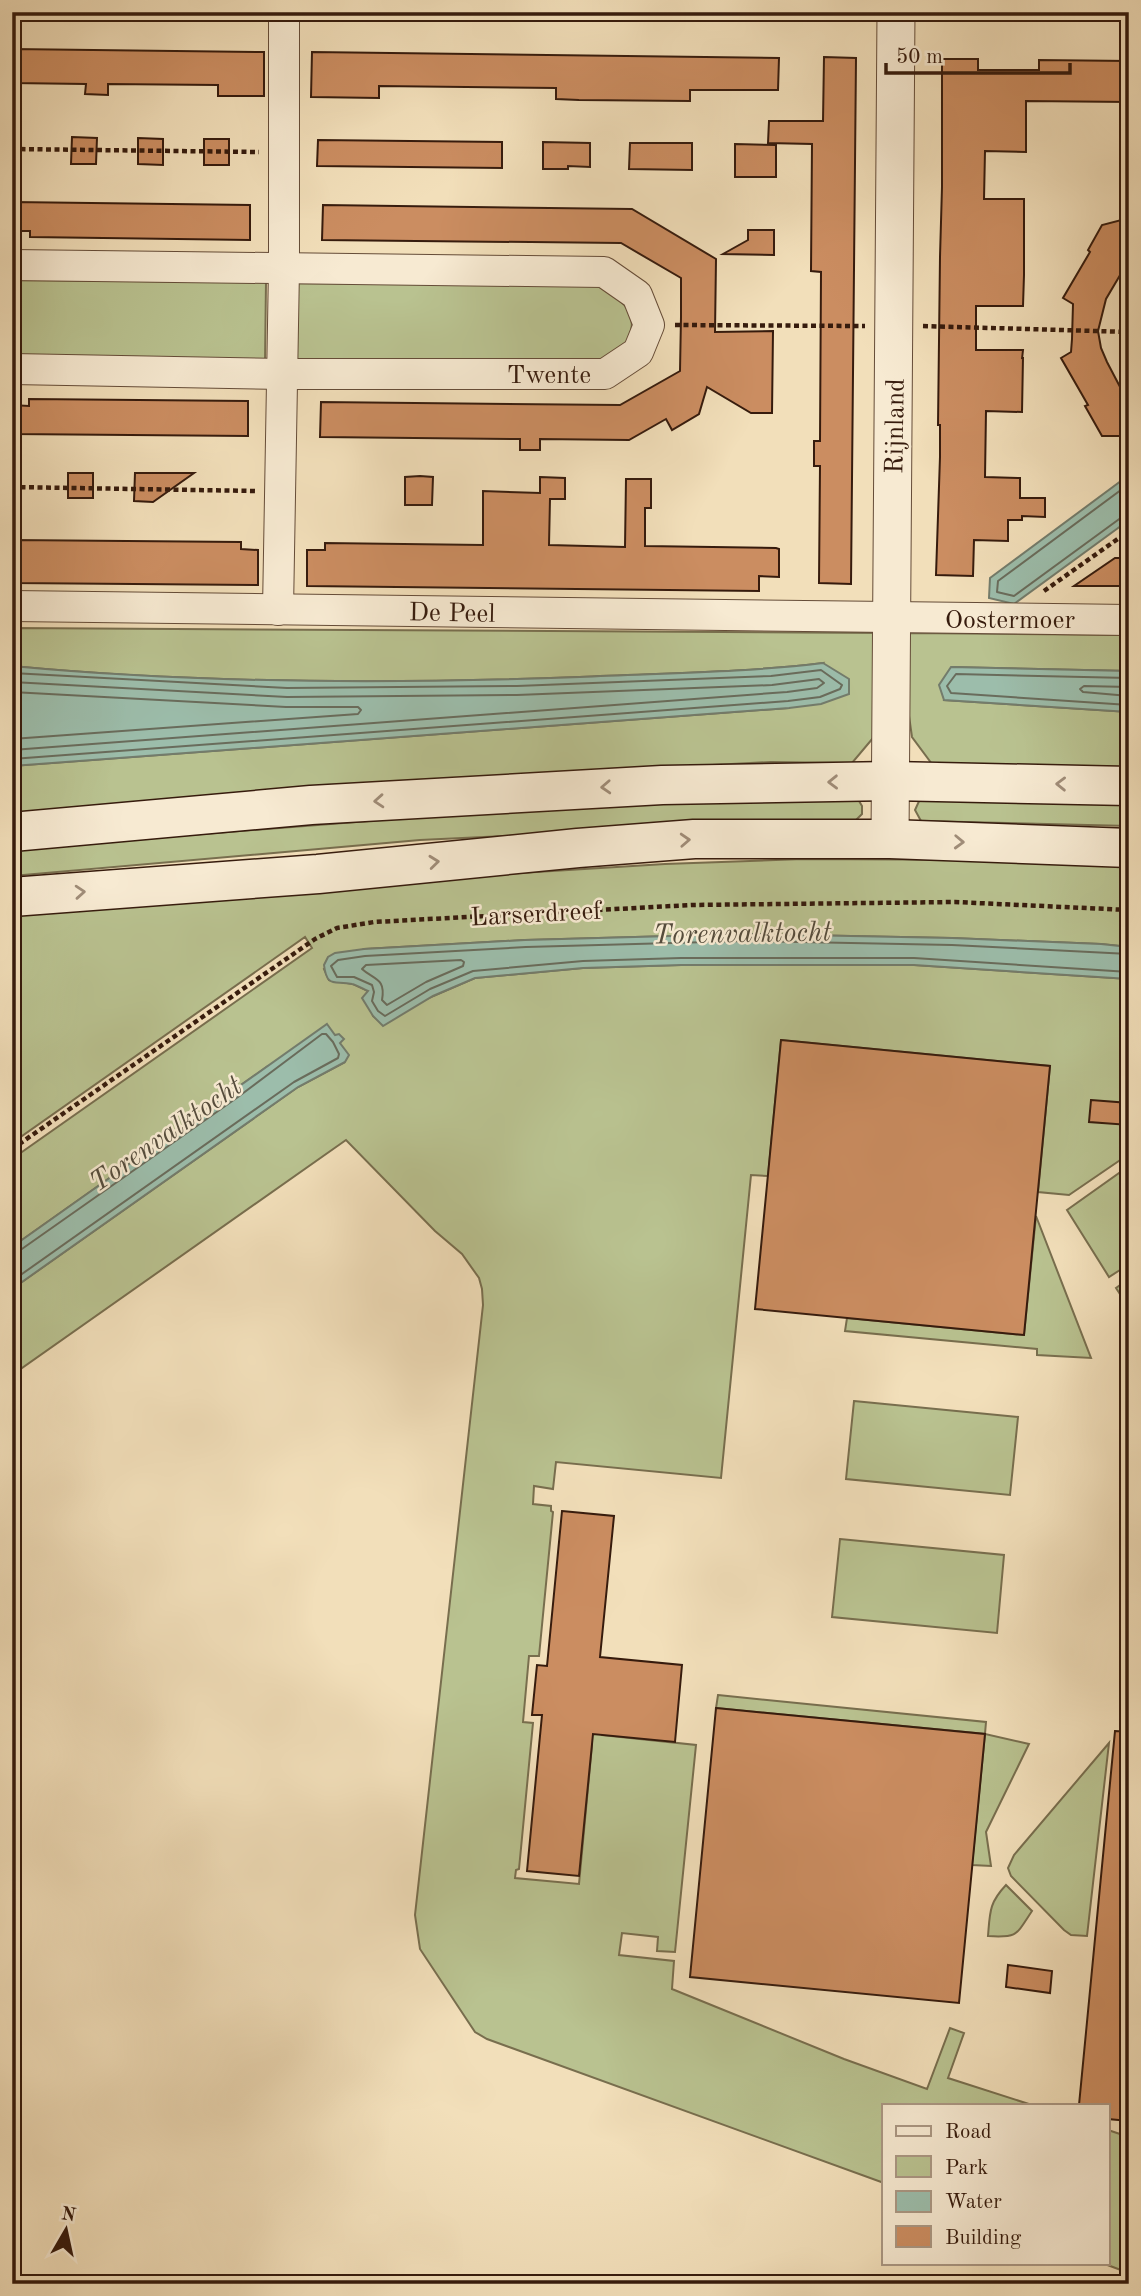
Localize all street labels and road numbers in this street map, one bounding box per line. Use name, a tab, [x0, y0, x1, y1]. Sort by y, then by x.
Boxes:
street label: Twente	[507, 363, 591, 389]
street label: Rijnland	[882, 378, 910, 474]
street label: De Peel	[408, 600, 496, 628]
street label: Oostermoer	[945, 608, 1075, 634]
street label: Larserdreef	[470, 898, 604, 931]

